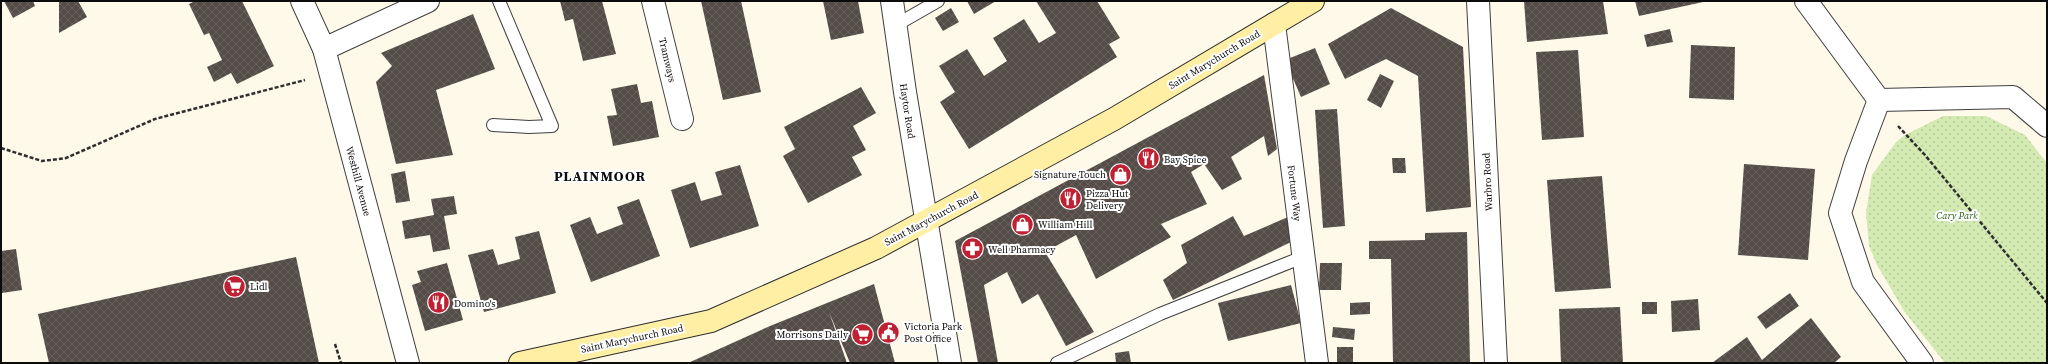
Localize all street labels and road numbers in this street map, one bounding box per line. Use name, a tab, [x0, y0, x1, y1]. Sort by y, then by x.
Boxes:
street label: Saint Marychurch Road	[1166, 27, 1263, 92]
street label: Tramways	[656, 37, 679, 84]
street label: Haytor Road	[897, 82, 918, 140]
street label: Westhill Avenue	[343, 145, 374, 217]
street label: Warbro Road	[1479, 152, 1496, 212]
street label: Fortune Way	[1285, 164, 1305, 223]
street label: Saint Marychurch Road	[882, 188, 981, 249]
street label: Saint Marychurch Road	[580, 321, 685, 356]

